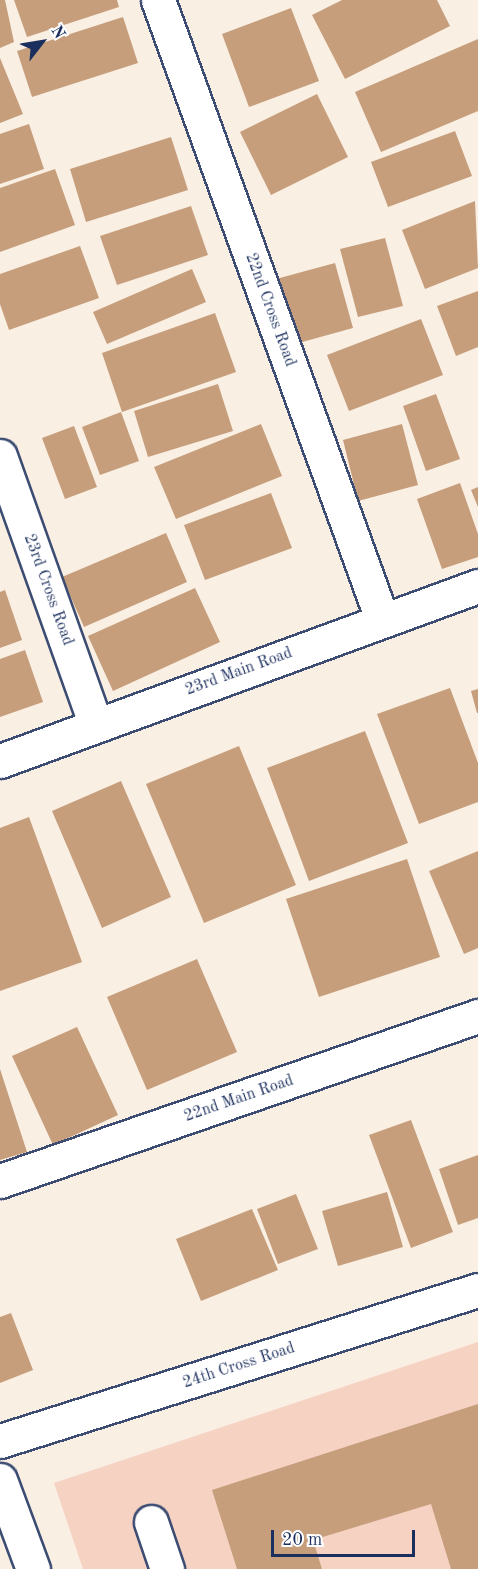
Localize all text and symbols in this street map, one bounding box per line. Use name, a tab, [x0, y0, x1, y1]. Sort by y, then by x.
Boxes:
north arrow	[12, 12, 72, 72]
text: N	[47, 23, 67, 42]
street label: 22nd Cross Road	[241, 251, 299, 369]
street label: 23rd Cross Road	[19, 532, 77, 648]
street label: 23rd Main Road	[183, 644, 295, 700]
street label: 22nd Main Road	[182, 1071, 296, 1127]
street label: 24th Cross Road	[181, 1339, 297, 1393]
scale bar	[274, 1518, 418, 1556]
text: 20 m	[282, 1531, 322, 1549]

